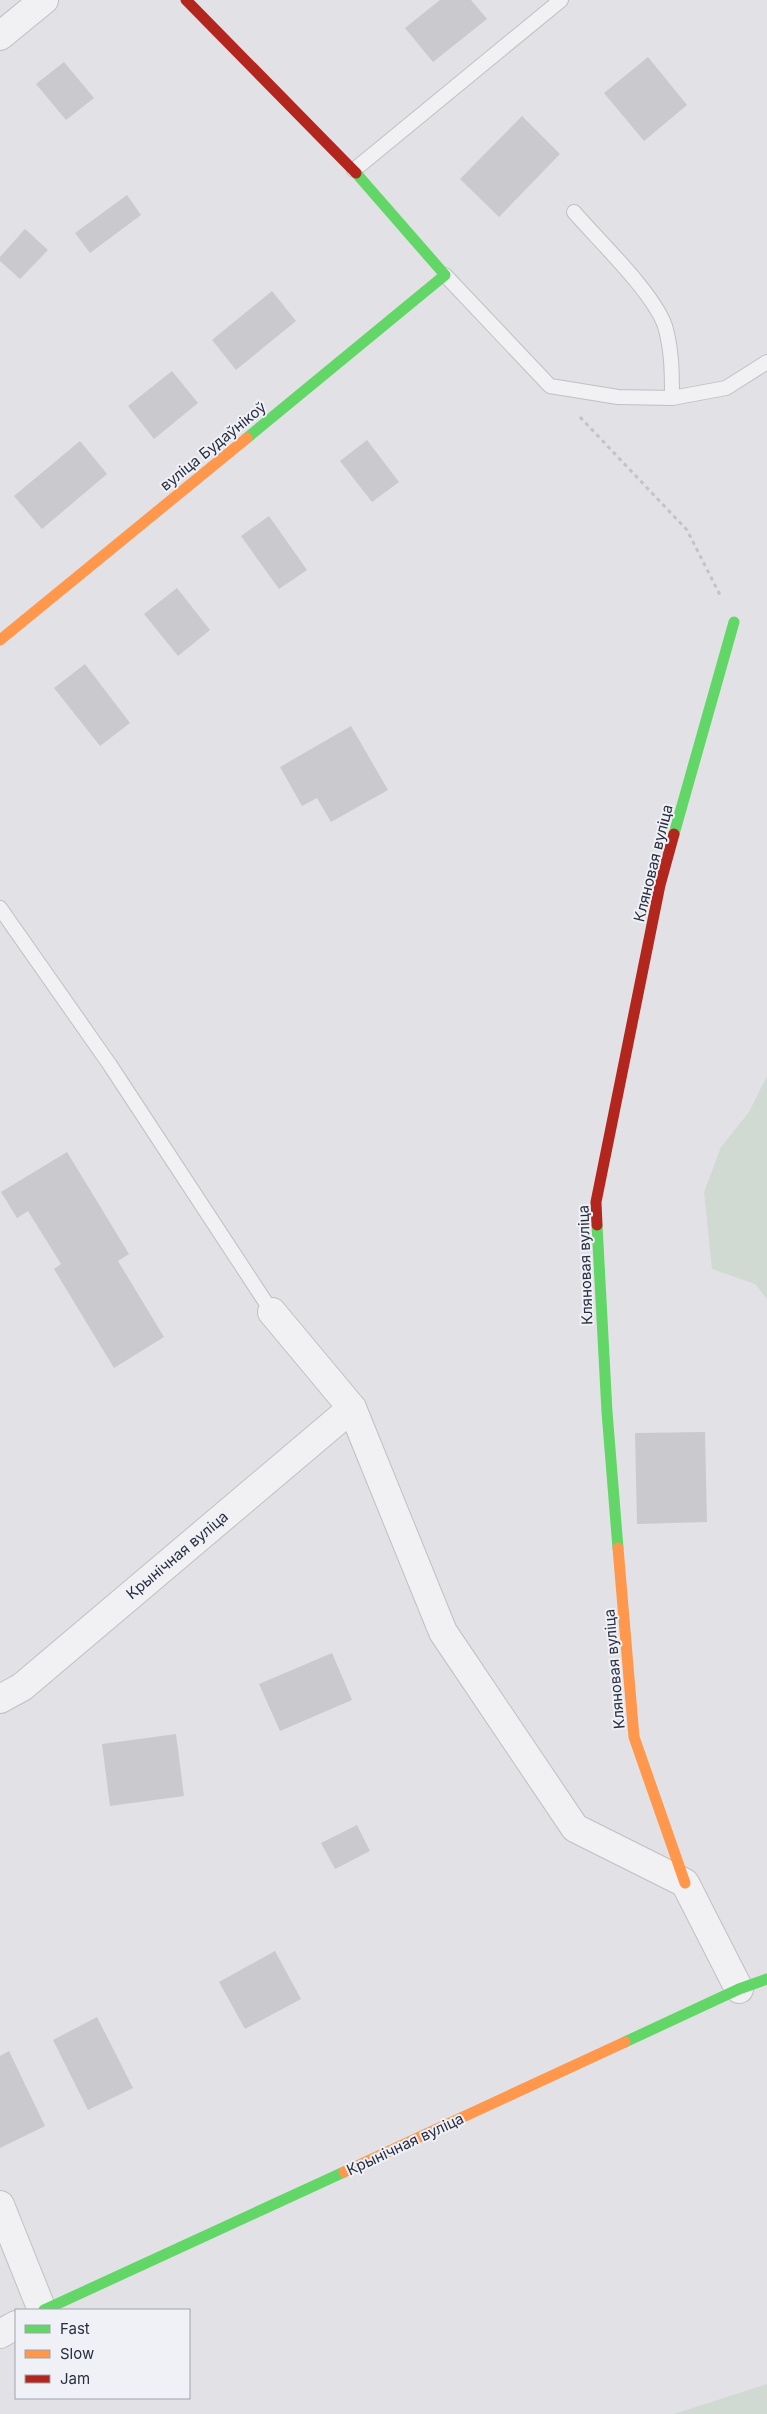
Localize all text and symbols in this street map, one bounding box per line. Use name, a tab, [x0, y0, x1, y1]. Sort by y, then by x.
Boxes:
street label: вуліца Будаўнікоў	[156, 397, 270, 495]
street label: Кляновая вуліца	[629, 802, 677, 924]
street label: Кляновая вуліца	[573, 1205, 597, 1325]
street label: Крынічная вуліца	[122, 1507, 232, 1603]
street label: Кляновая вуліца	[599, 1608, 629, 1730]
street label: Крынічная вуліца	[343, 2109, 467, 2179]
legend	[15, 2309, 190, 2399]
text: Fast	[60, 2319, 90, 2338]
text: Slow	[60, 2344, 94, 2363]
text: Jam	[60, 2369, 90, 2388]

